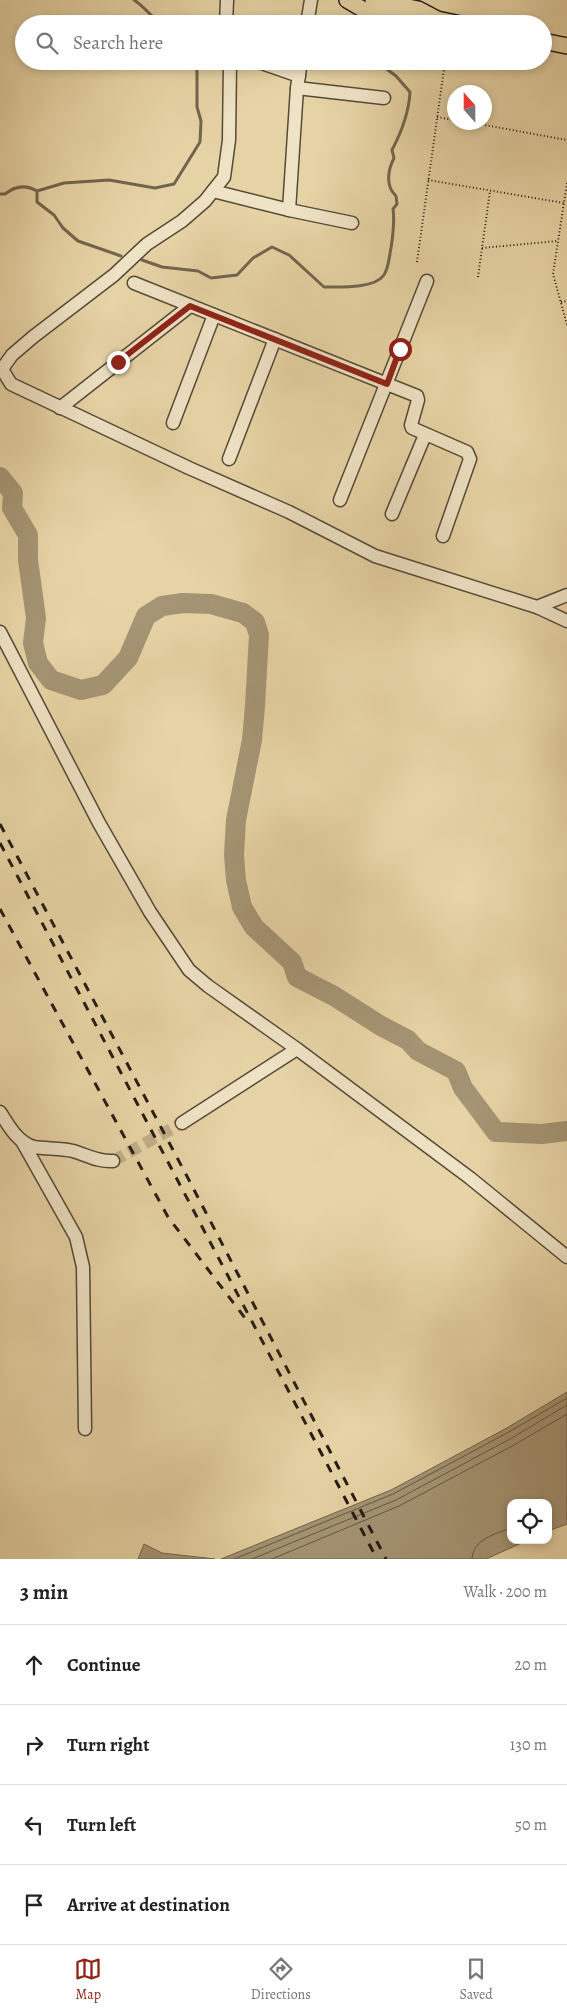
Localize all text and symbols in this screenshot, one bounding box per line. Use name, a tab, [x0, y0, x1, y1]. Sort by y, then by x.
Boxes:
search box	[15, 15, 552, 70]
icon: search	[33, 29, 61, 57]
text: Search here	[73, 30, 163, 56]
north arrow	[447, 85, 492, 130]
route start	[389, 338, 412, 361]
route end	[107, 351, 130, 374]
map controls	[507, 1499, 552, 1544]
button: locate	[507, 1499, 552, 1544]
text: 3 min	[20, 1578, 68, 1606]
text: Walk · 200 m	[463, 1581, 547, 1603]
icon: ahead	[20, 1651, 48, 1679]
text: Continue	[67, 1652, 141, 1678]
text: 20 m	[514, 1654, 547, 1676]
icon: right	[20, 1731, 48, 1759]
text: Turn right	[67, 1732, 149, 1758]
text: 130 m	[510, 1734, 547, 1756]
icon: left	[20, 1811, 48, 1839]
text: Turn left	[67, 1812, 136, 1838]
text: 50 m	[515, 1814, 547, 1836]
icon: arrive	[20, 1891, 48, 1919]
text: Arrive at destination	[67, 1892, 230, 1918]
tab: Map	[74, 1955, 102, 2004]
tab: Directions	[251, 1955, 311, 2004]
tab: Saved	[460, 1955, 493, 2004]

